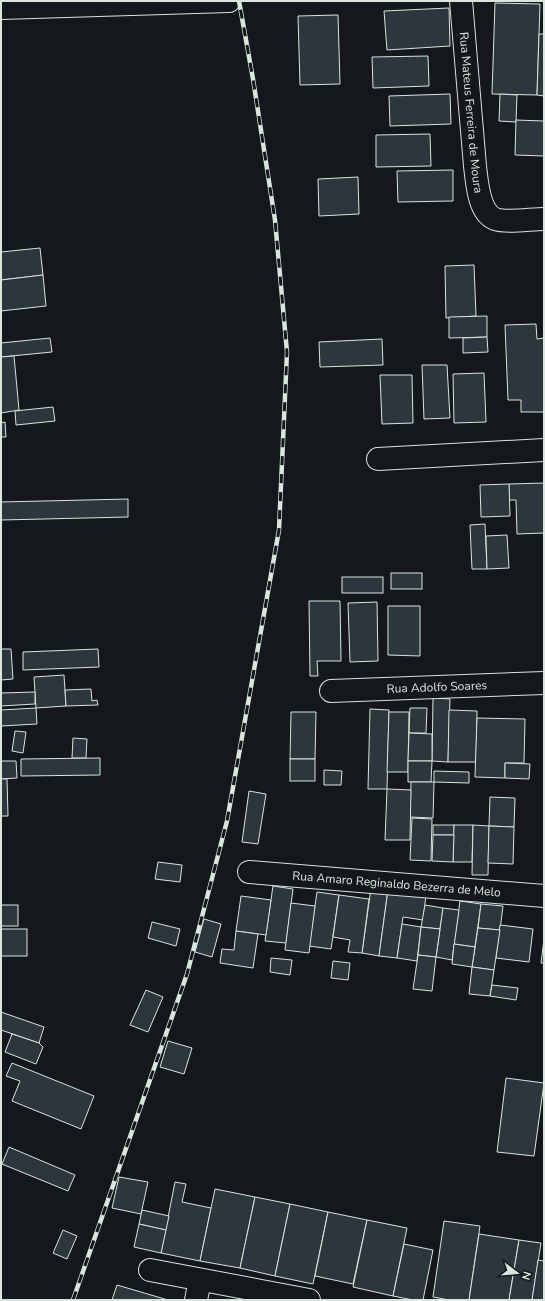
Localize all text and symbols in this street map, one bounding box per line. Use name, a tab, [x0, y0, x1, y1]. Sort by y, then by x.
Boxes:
street label: Rua Mateus Ferreira de Moura	[456, 31, 487, 195]
street label: Rua Adolfo Soares	[386, 677, 488, 697]
street label: Rua Amaro Reginaldo Bezerra de Melo	[292, 868, 502, 900]
north arrow	[497, 1253, 537, 1293]
text: N	[518, 1270, 534, 1282]

